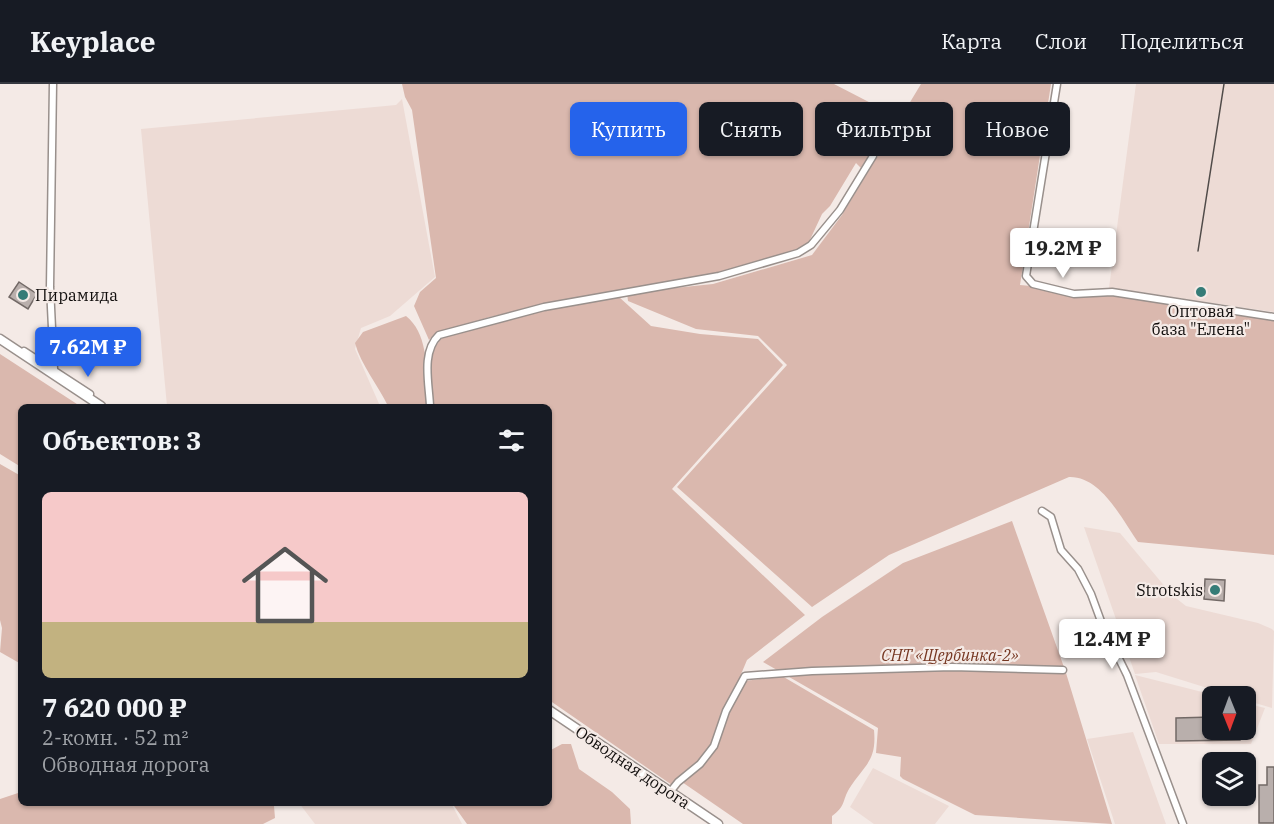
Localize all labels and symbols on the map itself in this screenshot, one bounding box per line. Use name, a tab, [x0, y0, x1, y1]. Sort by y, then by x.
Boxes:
pin: 19.2M ₽	[1008, 228, 1118, 279]
place label: Пирамида	[35, 285, 118, 305]
marker: Оптовая база "Елена"	[1194, 285, 1208, 299]
marker: Пирамида	[16, 288, 30, 302]
place label: Оптовая база "Елена"	[1152, 301, 1250, 339]
pin: 7.62M ₽	[33, 327, 143, 378]
place label: Strotskis	[1136, 580, 1203, 600]
marker: Strotskis	[1208, 583, 1222, 597]
pin: 12.4M ₽	[1057, 619, 1167, 670]
park label: СНТ «Щербинка-2»	[881, 645, 1019, 665]
north arrow	[1202, 686, 1256, 740]
street label: Обводная дорога	[572, 721, 694, 813]

